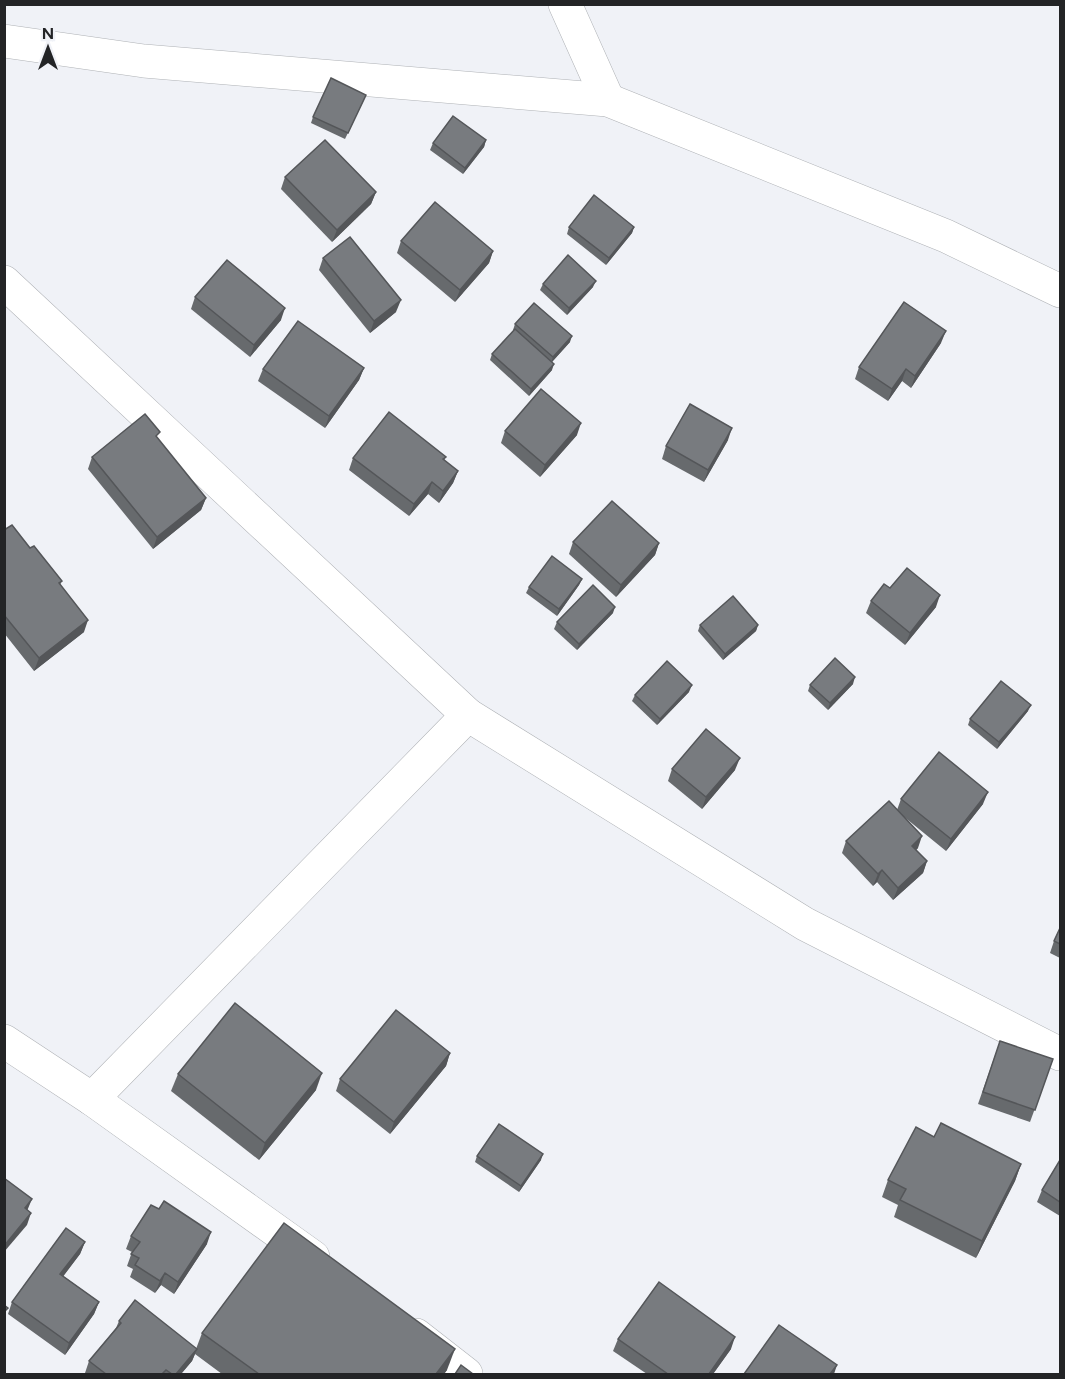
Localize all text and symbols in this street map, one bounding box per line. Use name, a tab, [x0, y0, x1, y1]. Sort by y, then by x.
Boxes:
north arrow	[18, 18, 78, 78]
text: N	[42, 24, 54, 43]

